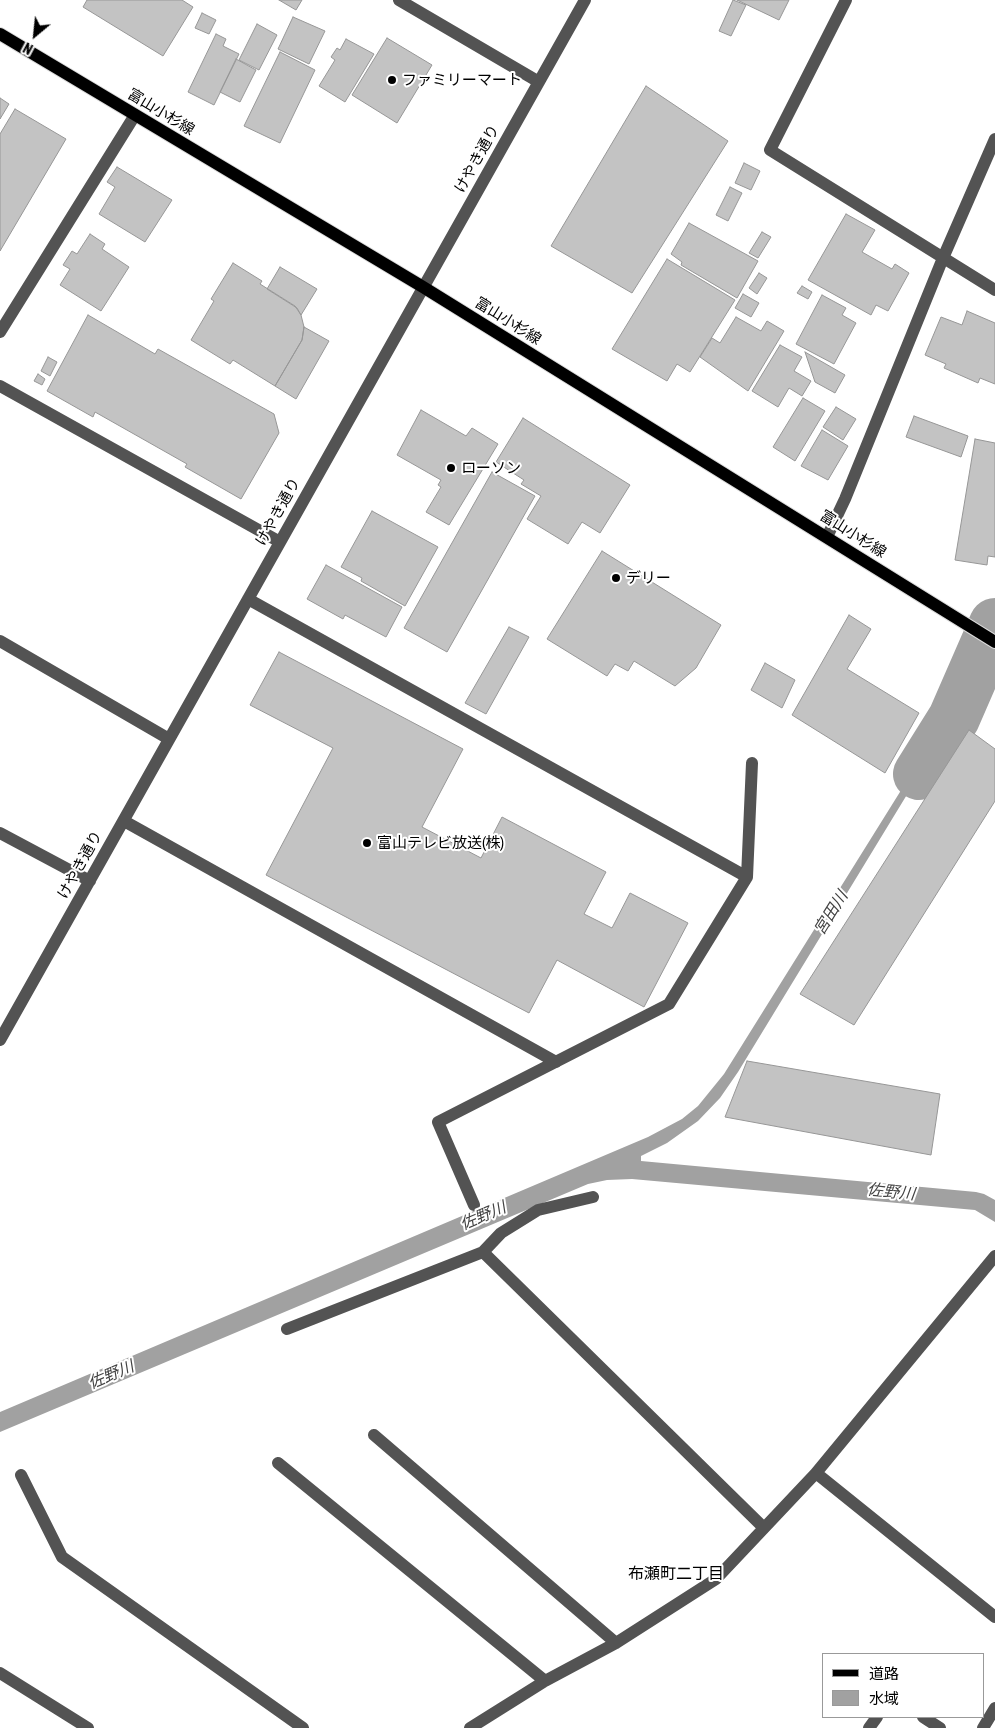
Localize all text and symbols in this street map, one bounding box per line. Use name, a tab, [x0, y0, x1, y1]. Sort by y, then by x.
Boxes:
north arrow	[10, 10, 60, 60]
text: N	[21, 39, 35, 57]
place label: ファミリーマート	[402, 71, 522, 89]
marker: ファミリーマート	[386, 74, 398, 86]
street label: 富山小杉線	[124, 85, 198, 139]
street label: けやき通り	[451, 122, 503, 196]
street label: 富山小杉線	[471, 293, 545, 349]
place label: ローソン	[461, 459, 521, 477]
marker: ローソン	[445, 462, 457, 474]
street label: けやき通り	[252, 475, 304, 549]
street label: 富山小杉線	[816, 506, 890, 562]
place label: デリー	[626, 569, 671, 587]
marker: デリー	[610, 572, 622, 584]
street label: けやき通り	[54, 828, 106, 902]
place label: 富山テレビ放送(株)	[377, 834, 504, 852]
marker: 富山テレビ放送(株)	[361, 837, 373, 849]
water label: 宮田川	[810, 888, 852, 938]
water label: 佐野川	[866, 1180, 916, 1204]
water label: 佐野川	[457, 1198, 509, 1234]
water label: 佐野川	[85, 1357, 137, 1393]
district label: 布瀬町二丁目	[628, 1564, 724, 1584]
legend	[822, 1653, 985, 1718]
text: 道路	[869, 1665, 899, 1682]
text: 水域	[869, 1690, 899, 1707]

